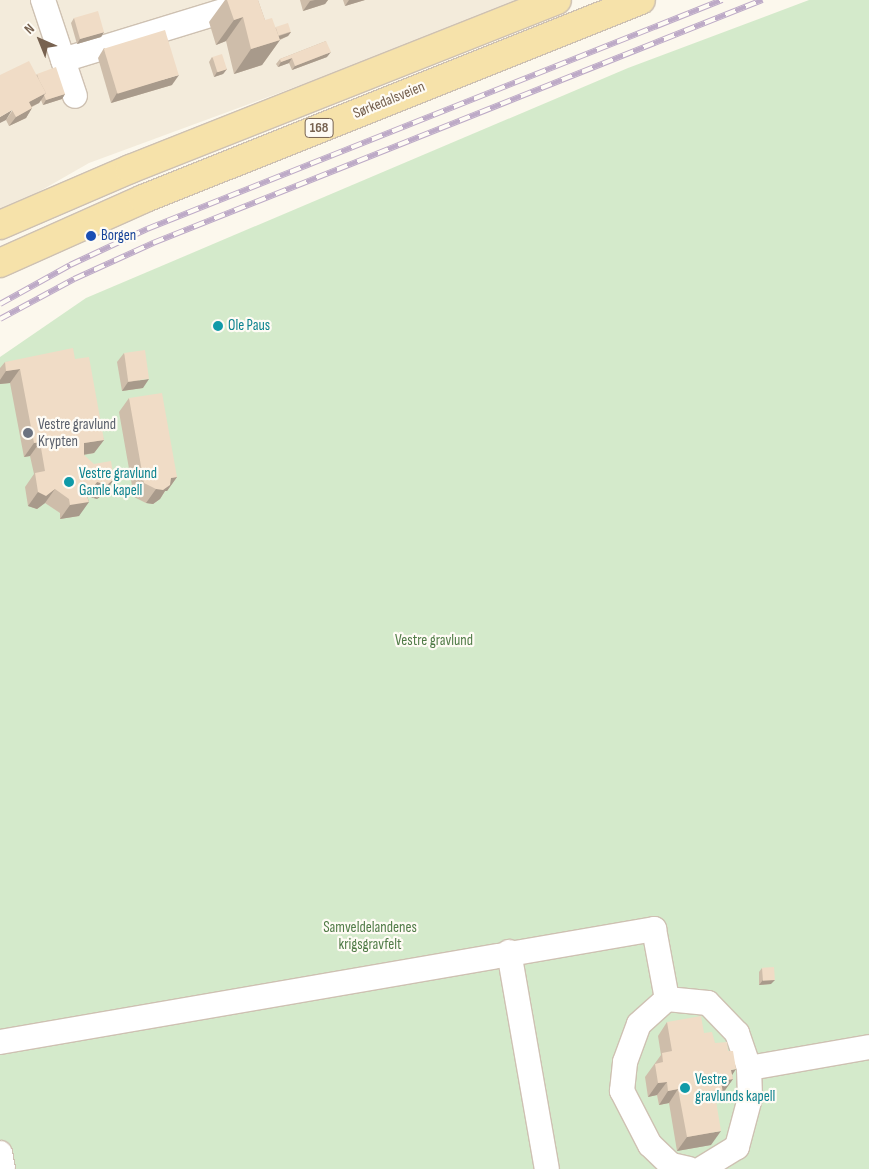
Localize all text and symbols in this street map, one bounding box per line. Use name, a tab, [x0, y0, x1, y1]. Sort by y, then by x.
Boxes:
north arrow	[15, 15, 65, 65]
text: N	[21, 20, 38, 38]
street label: Sørkedalsveien	[351, 77, 427, 123]
road number: 168	[304, 116, 334, 140]
place label: Borgen	[101, 227, 136, 245]
marker: Borgen	[85, 230, 97, 242]
place label: Ole Paus	[228, 317, 270, 335]
marker: Ole Paus	[212, 320, 224, 332]
place label: Vestre gravlund Krypten	[38, 415, 116, 450]
marker: Vestre gravlund Krypten	[22, 427, 34, 439]
place label: Vestre gravlund Gamle kapell	[79, 464, 157, 499]
marker: Vestre gravlund Gamle kapell	[63, 476, 75, 488]
park label: Vestre gravlund	[395, 632, 473, 650]
park label: Samveldelandenes krigsgravfelt	[323, 918, 417, 953]
place label: Vestre gravlunds kapell	[695, 1070, 775, 1105]
marker: Vestre gravlunds kapell	[679, 1082, 691, 1094]

